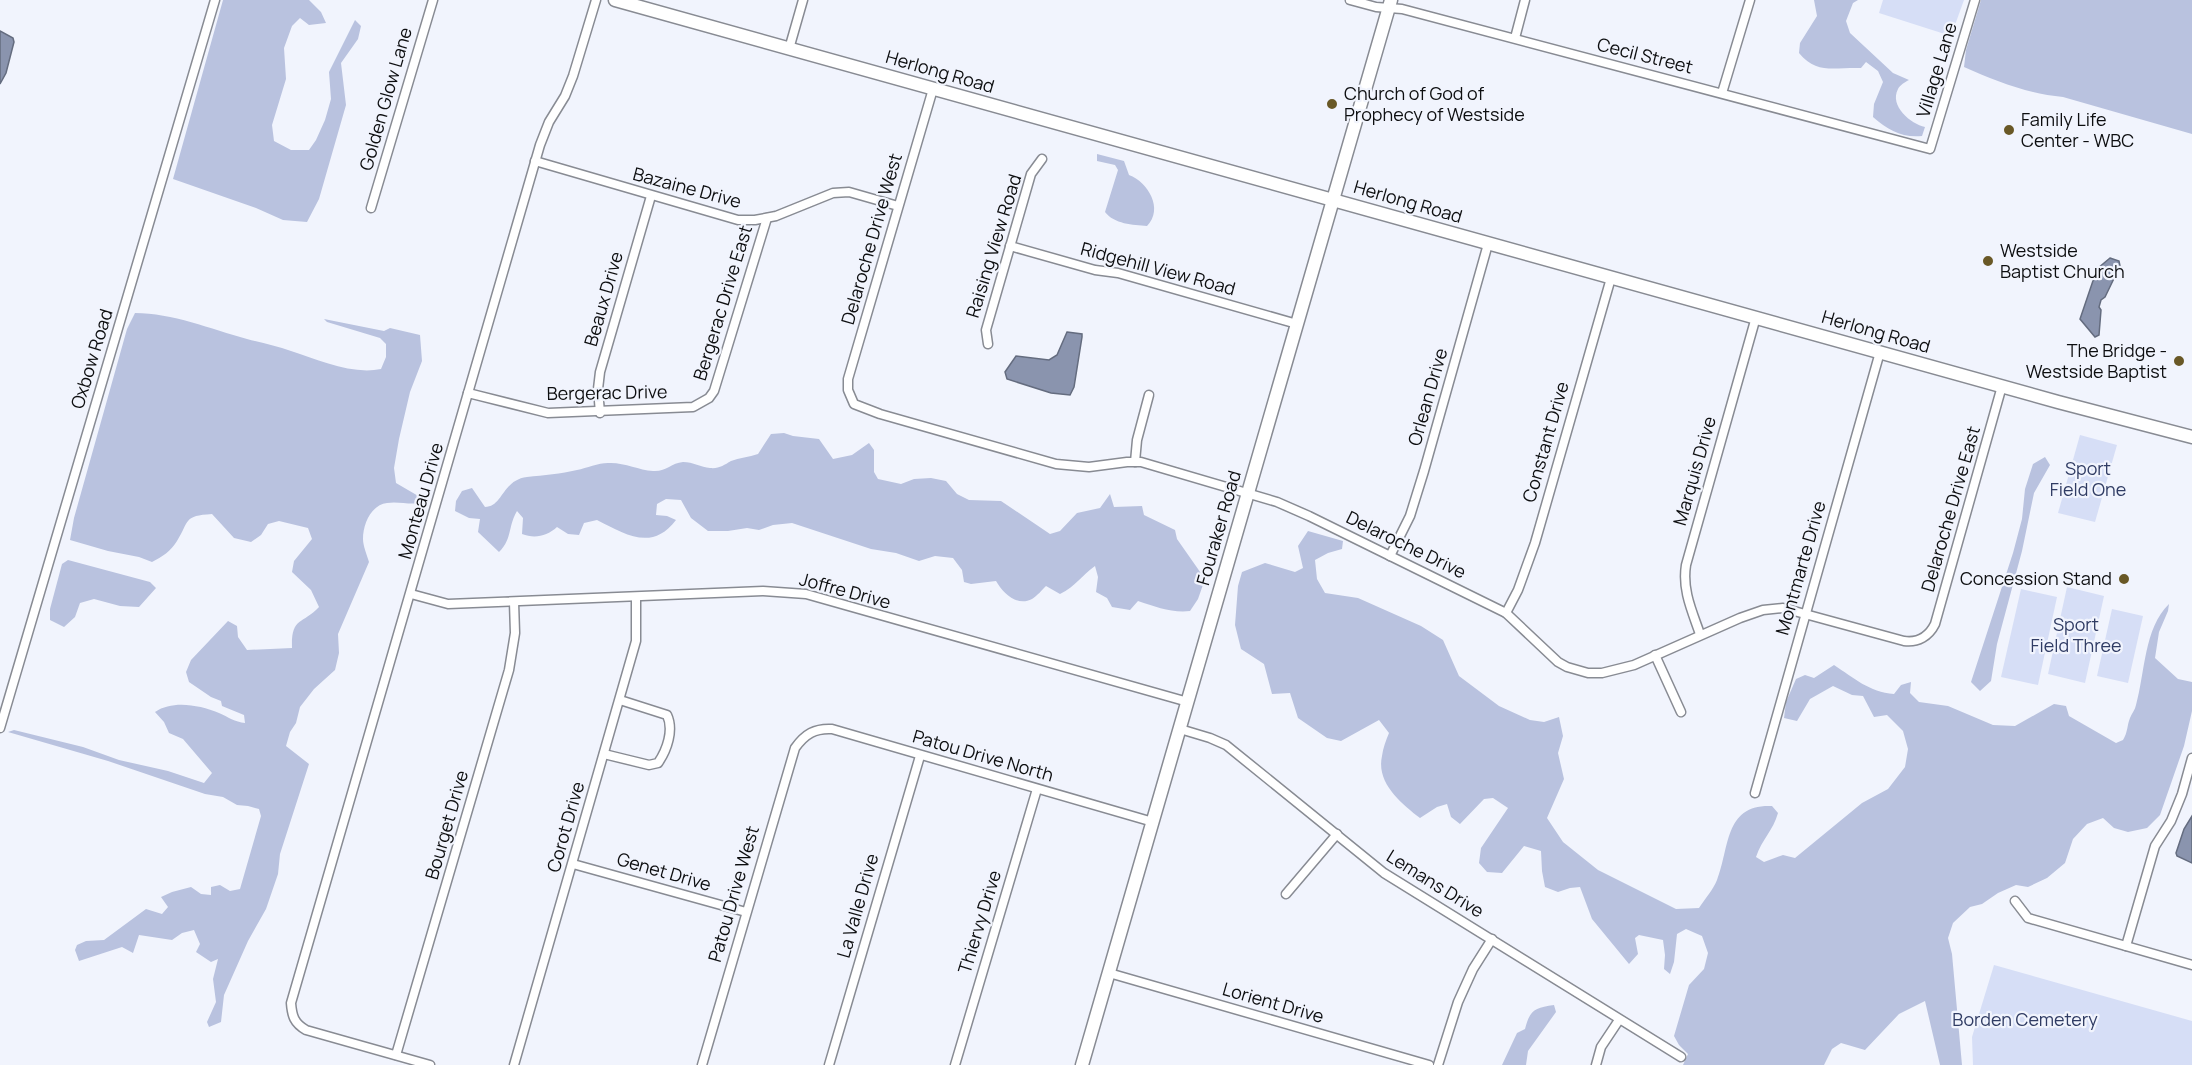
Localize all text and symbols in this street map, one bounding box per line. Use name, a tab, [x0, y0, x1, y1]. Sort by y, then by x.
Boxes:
street label: Village Lane	[1910, 19, 1962, 120]
street label: Golden Glow Lane	[353, 24, 417, 173]
street label: Cecil Street	[1595, 32, 1696, 79]
street label: Herlong Road	[883, 44, 997, 98]
place label: Church of God of Prophecy of Westside	[1344, 81, 1525, 126]
marker: Church of God of Prophecy of Westside	[1325, 97, 1339, 111]
place label: Family Life Center - WBC	[2021, 107, 2134, 152]
marker: Family Life Center - WBC	[2002, 123, 2016, 137]
street label: Delaroche Drive West	[835, 150, 907, 327]
street label: Bazaine Drive	[631, 161, 744, 213]
street label: Raising View Road	[960, 171, 1026, 321]
street label: Herlong Road	[1351, 174, 1465, 228]
street label: Bergerac Drive East	[687, 222, 757, 383]
street label: Ridgehill View Road	[1078, 236, 1238, 300]
place label: Westside Baptist Church	[2000, 238, 2125, 283]
street label: Beaux Drive	[578, 249, 628, 349]
marker: Westside Baptist Church	[1981, 254, 1995, 268]
street label: Herlong Road	[1819, 304, 1933, 358]
street label: Oxbow Road	[64, 306, 118, 412]
place label: The Bridge - Westside Baptist	[2026, 338, 2167, 383]
street label: Orlean Drive	[1402, 345, 1452, 448]
marker: The Bridge - Westside Baptist	[2172, 354, 2186, 368]
street label: Bergerac Drive	[546, 379, 668, 405]
street label: Constant Drive	[1516, 379, 1574, 505]
street label: Marquis Drive	[1667, 413, 1721, 528]
street label: Delaroche Drive East	[1915, 423, 1985, 594]
street label: Monteau Drive	[392, 440, 448, 562]
park label: Sport Field One	[2050, 456, 2126, 501]
street label: Fouraker Road	[1190, 468, 1246, 588]
street label: Montmarte Drive	[1769, 498, 1831, 638]
street label: Delaroche Drive	[1342, 505, 1470, 584]
street label: Joffre Drive	[797, 566, 893, 614]
place label: Concession Stand	[1960, 566, 2112, 590]
marker: Concession Stand	[2117, 572, 2131, 586]
park label: Sport Field Three	[2030, 612, 2122, 657]
street label: Patou Drive North	[910, 723, 1056, 787]
street label: Bourget Drive	[419, 767, 473, 882]
street label: Corot Drive	[541, 779, 589, 875]
street label: Patou Drive West	[702, 823, 764, 965]
street label: Lemans Drive	[1382, 844, 1489, 923]
street label: Genet Drive	[614, 846, 714, 896]
street label: La Valle Drive	[831, 851, 883, 961]
street label: Thiervy Drive	[952, 867, 1006, 976]
street label: Lorient Drive	[1220, 976, 1327, 1028]
park label: Borden Cemetery	[1952, 1007, 2098, 1031]

